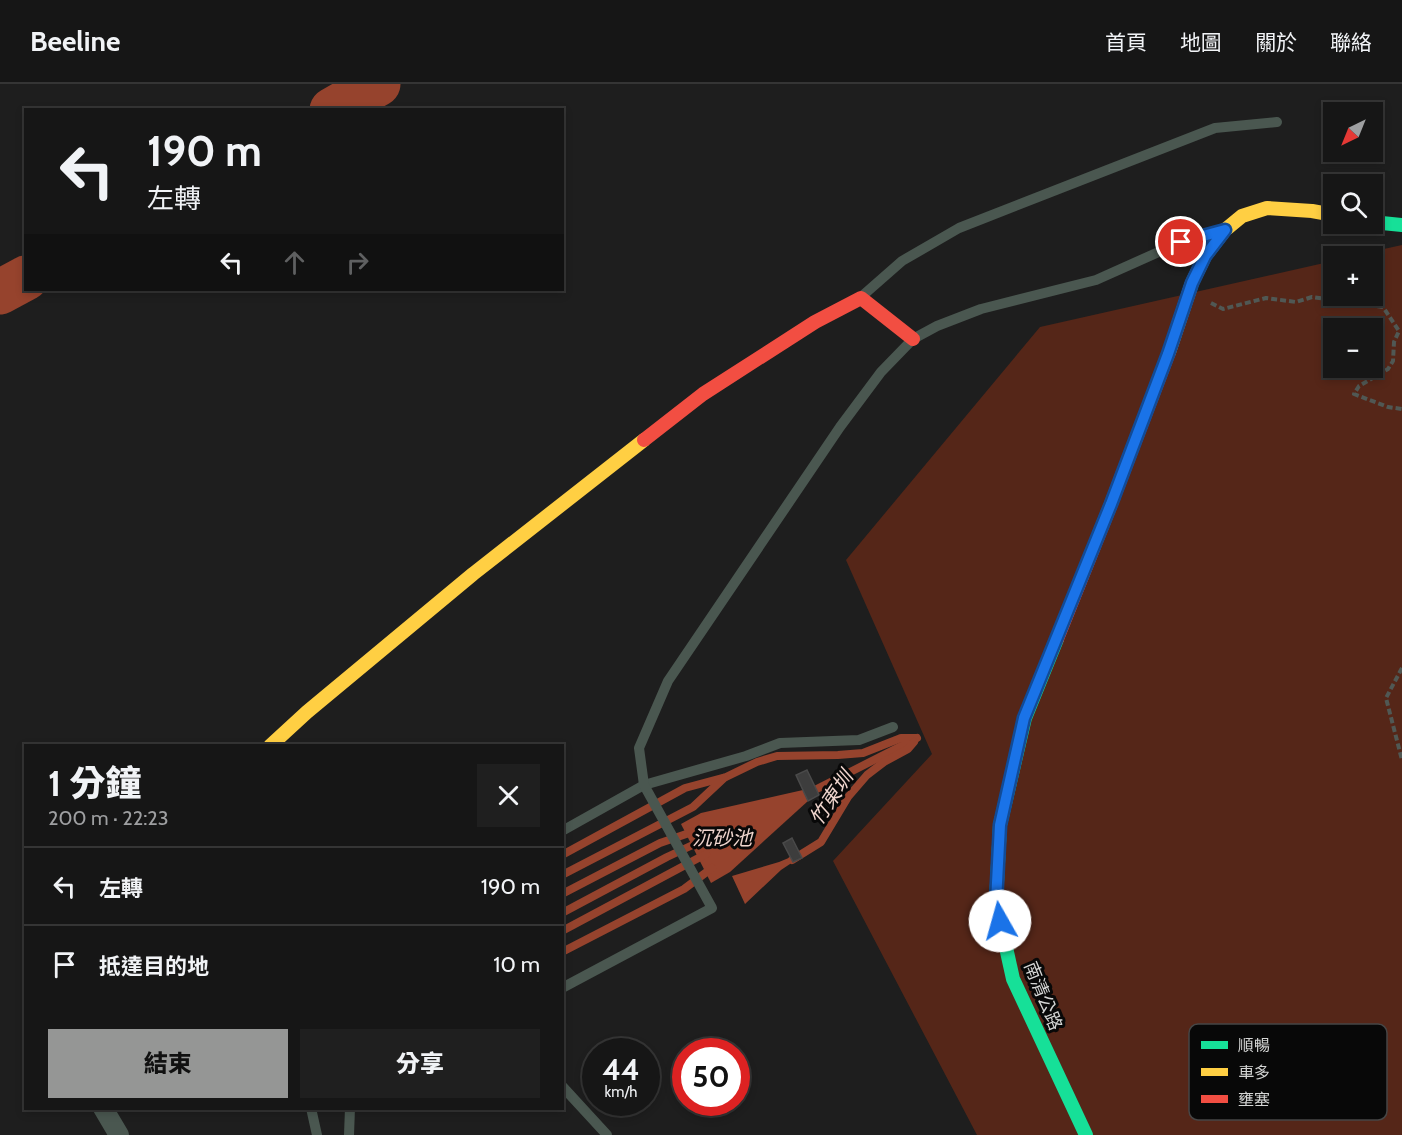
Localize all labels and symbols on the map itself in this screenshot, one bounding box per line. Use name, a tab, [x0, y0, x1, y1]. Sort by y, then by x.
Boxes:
north arrow	[1323, 102, 1383, 162]
pin	[1155, 216, 1206, 267]
water label: 竹東圳	[804, 764, 859, 830]
water label: 沉砂池	[692, 826, 754, 850]
position arrow	[968, 889, 1032, 953]
street label: 南清公路	[1019, 959, 1067, 1033]
legend	[1189, 1024, 1387, 1120]
text: 順暢	[1238, 1036, 1270, 1055]
speed limit sign: 50	[672, 1038, 750, 1116]
text: 車多	[1238, 1063, 1270, 1082]
text: 壅塞	[1238, 1090, 1270, 1109]

